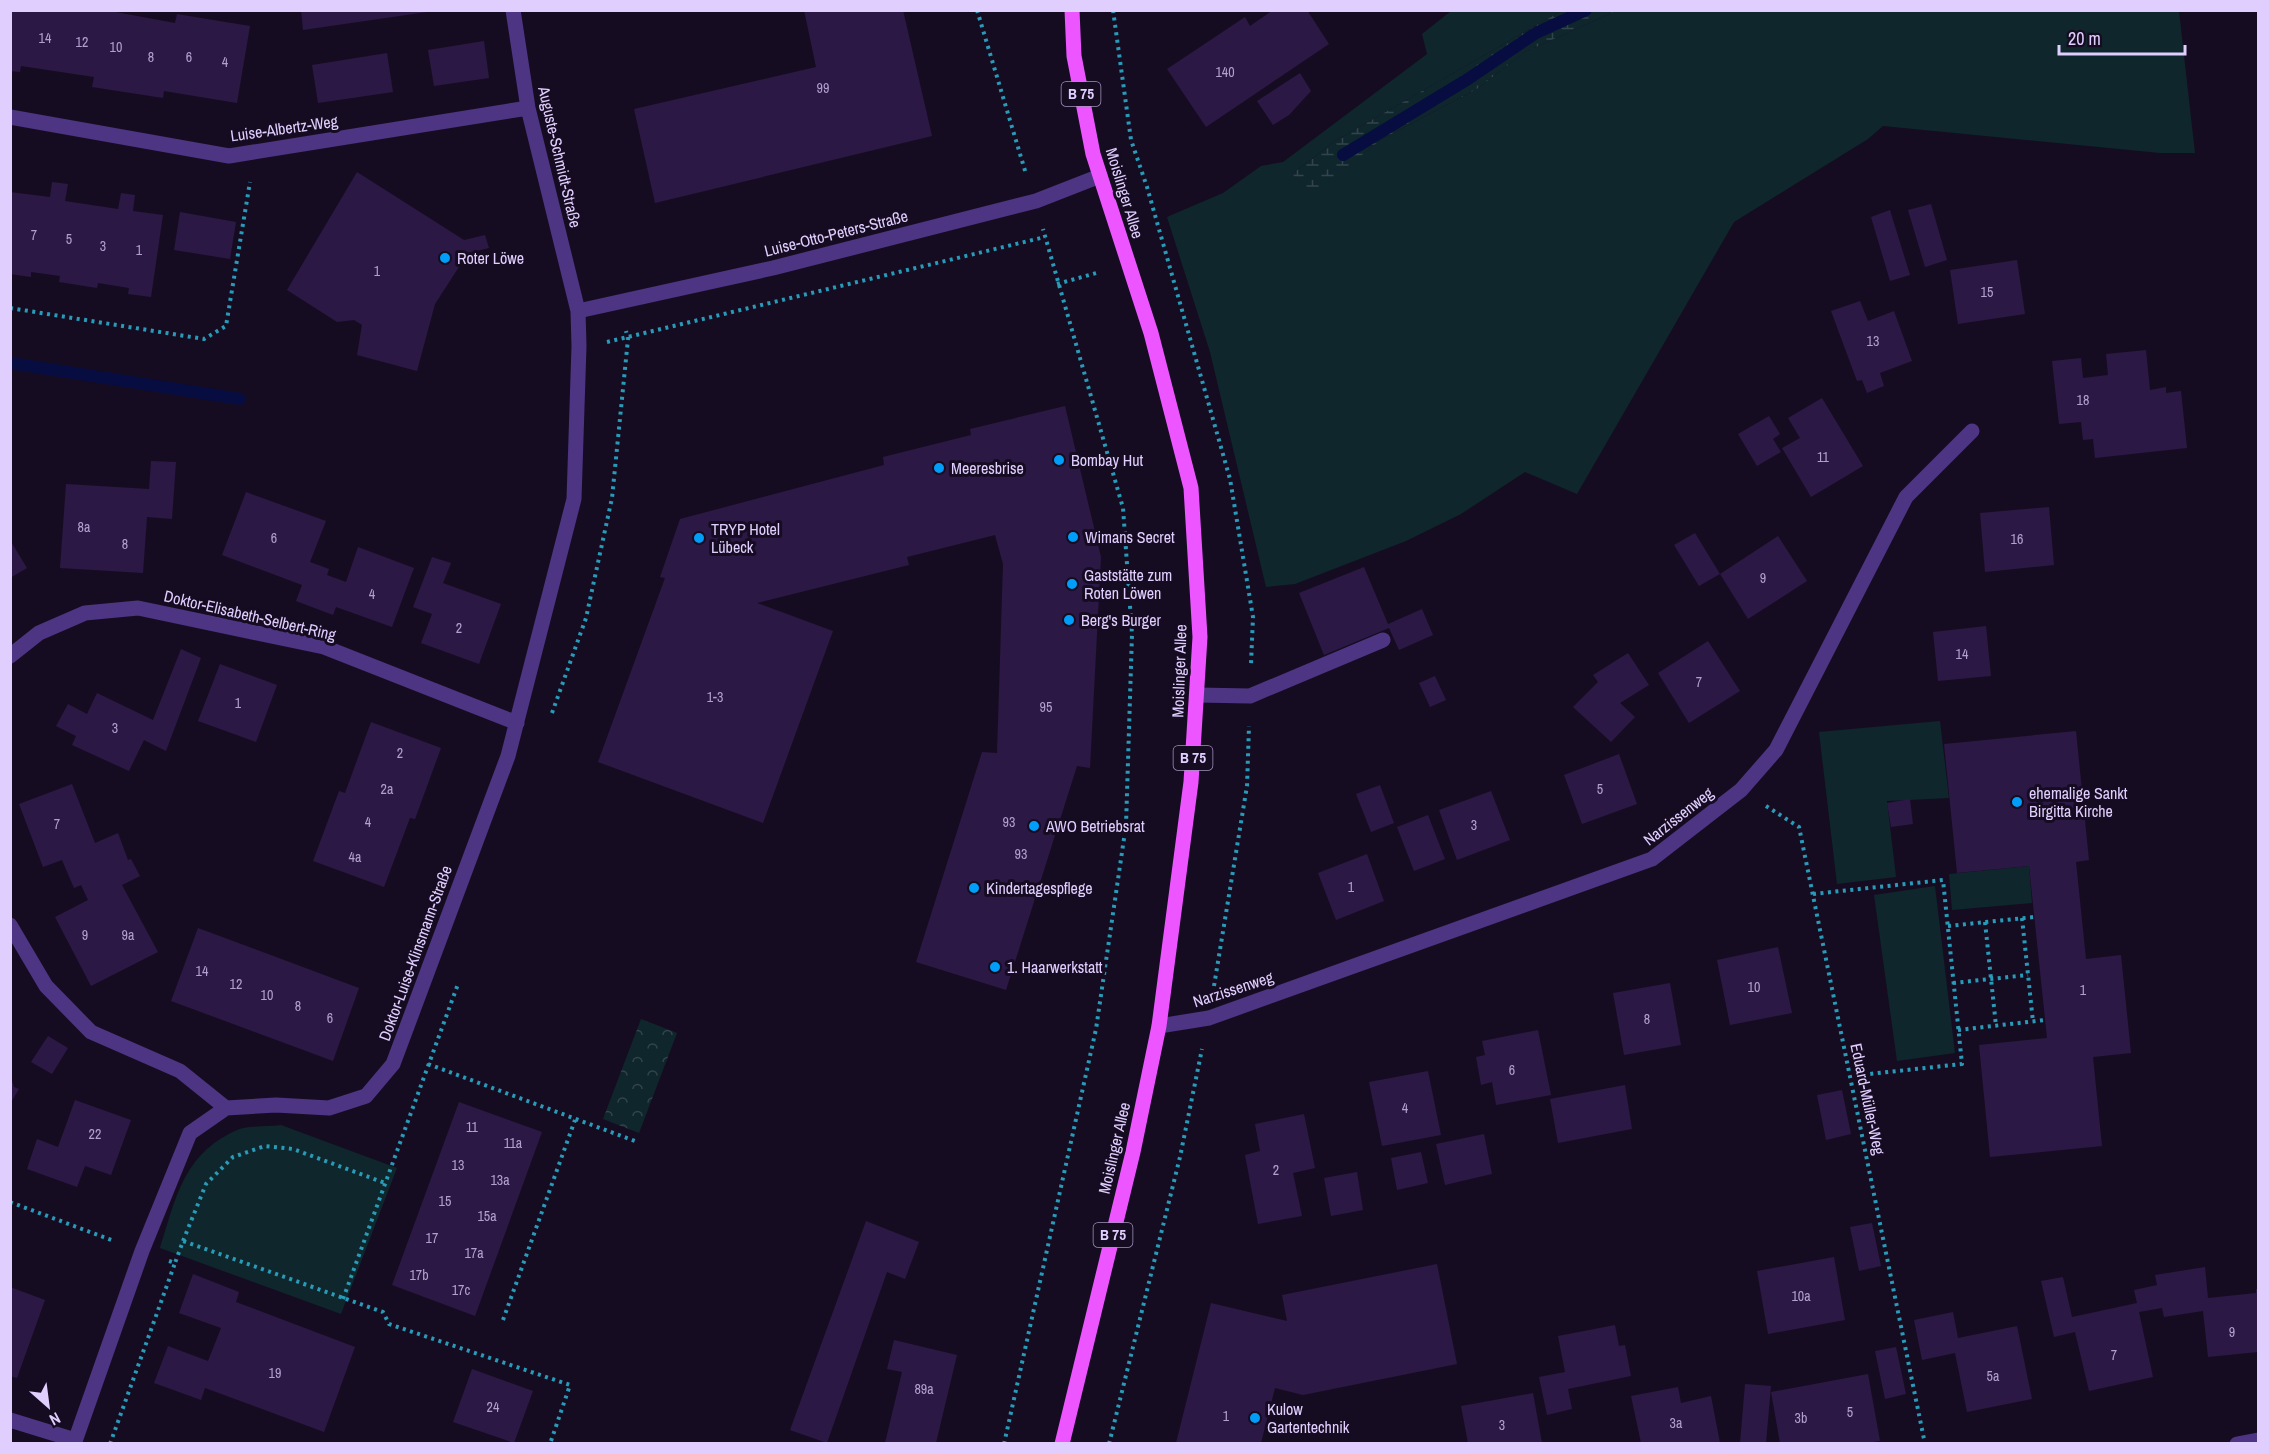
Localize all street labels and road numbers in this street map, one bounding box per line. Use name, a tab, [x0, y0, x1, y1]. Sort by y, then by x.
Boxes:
road number: B 75	[1062, 82, 1100, 106]
street label: Auguste-Schmidt-Straße	[533, 83, 587, 230]
street label: Luise-Albertz-Weg	[229, 109, 340, 146]
street label: Moislinger Allee	[1101, 145, 1149, 241]
street label: Luise-Otto-Peters-Straße	[762, 205, 910, 261]
street label: Doktor-Elisabeth-Selbert-Ring	[162, 585, 339, 646]
street label: Moislinger Allee	[1166, 624, 1192, 718]
road number: B 75	[1174, 746, 1212, 770]
street label: Narzissenweg	[1638, 781, 1718, 850]
street label: Doktor-Luise-Klinsmann-Straße	[373, 862, 457, 1044]
street label: Narzissenweg	[1190, 965, 1277, 1012]
street label: Eduard-Müller-Weg	[1845, 1041, 1891, 1157]
street label: Moislinger Allee	[1093, 1100, 1135, 1196]
road number: B 75	[1094, 1223, 1132, 1247]

